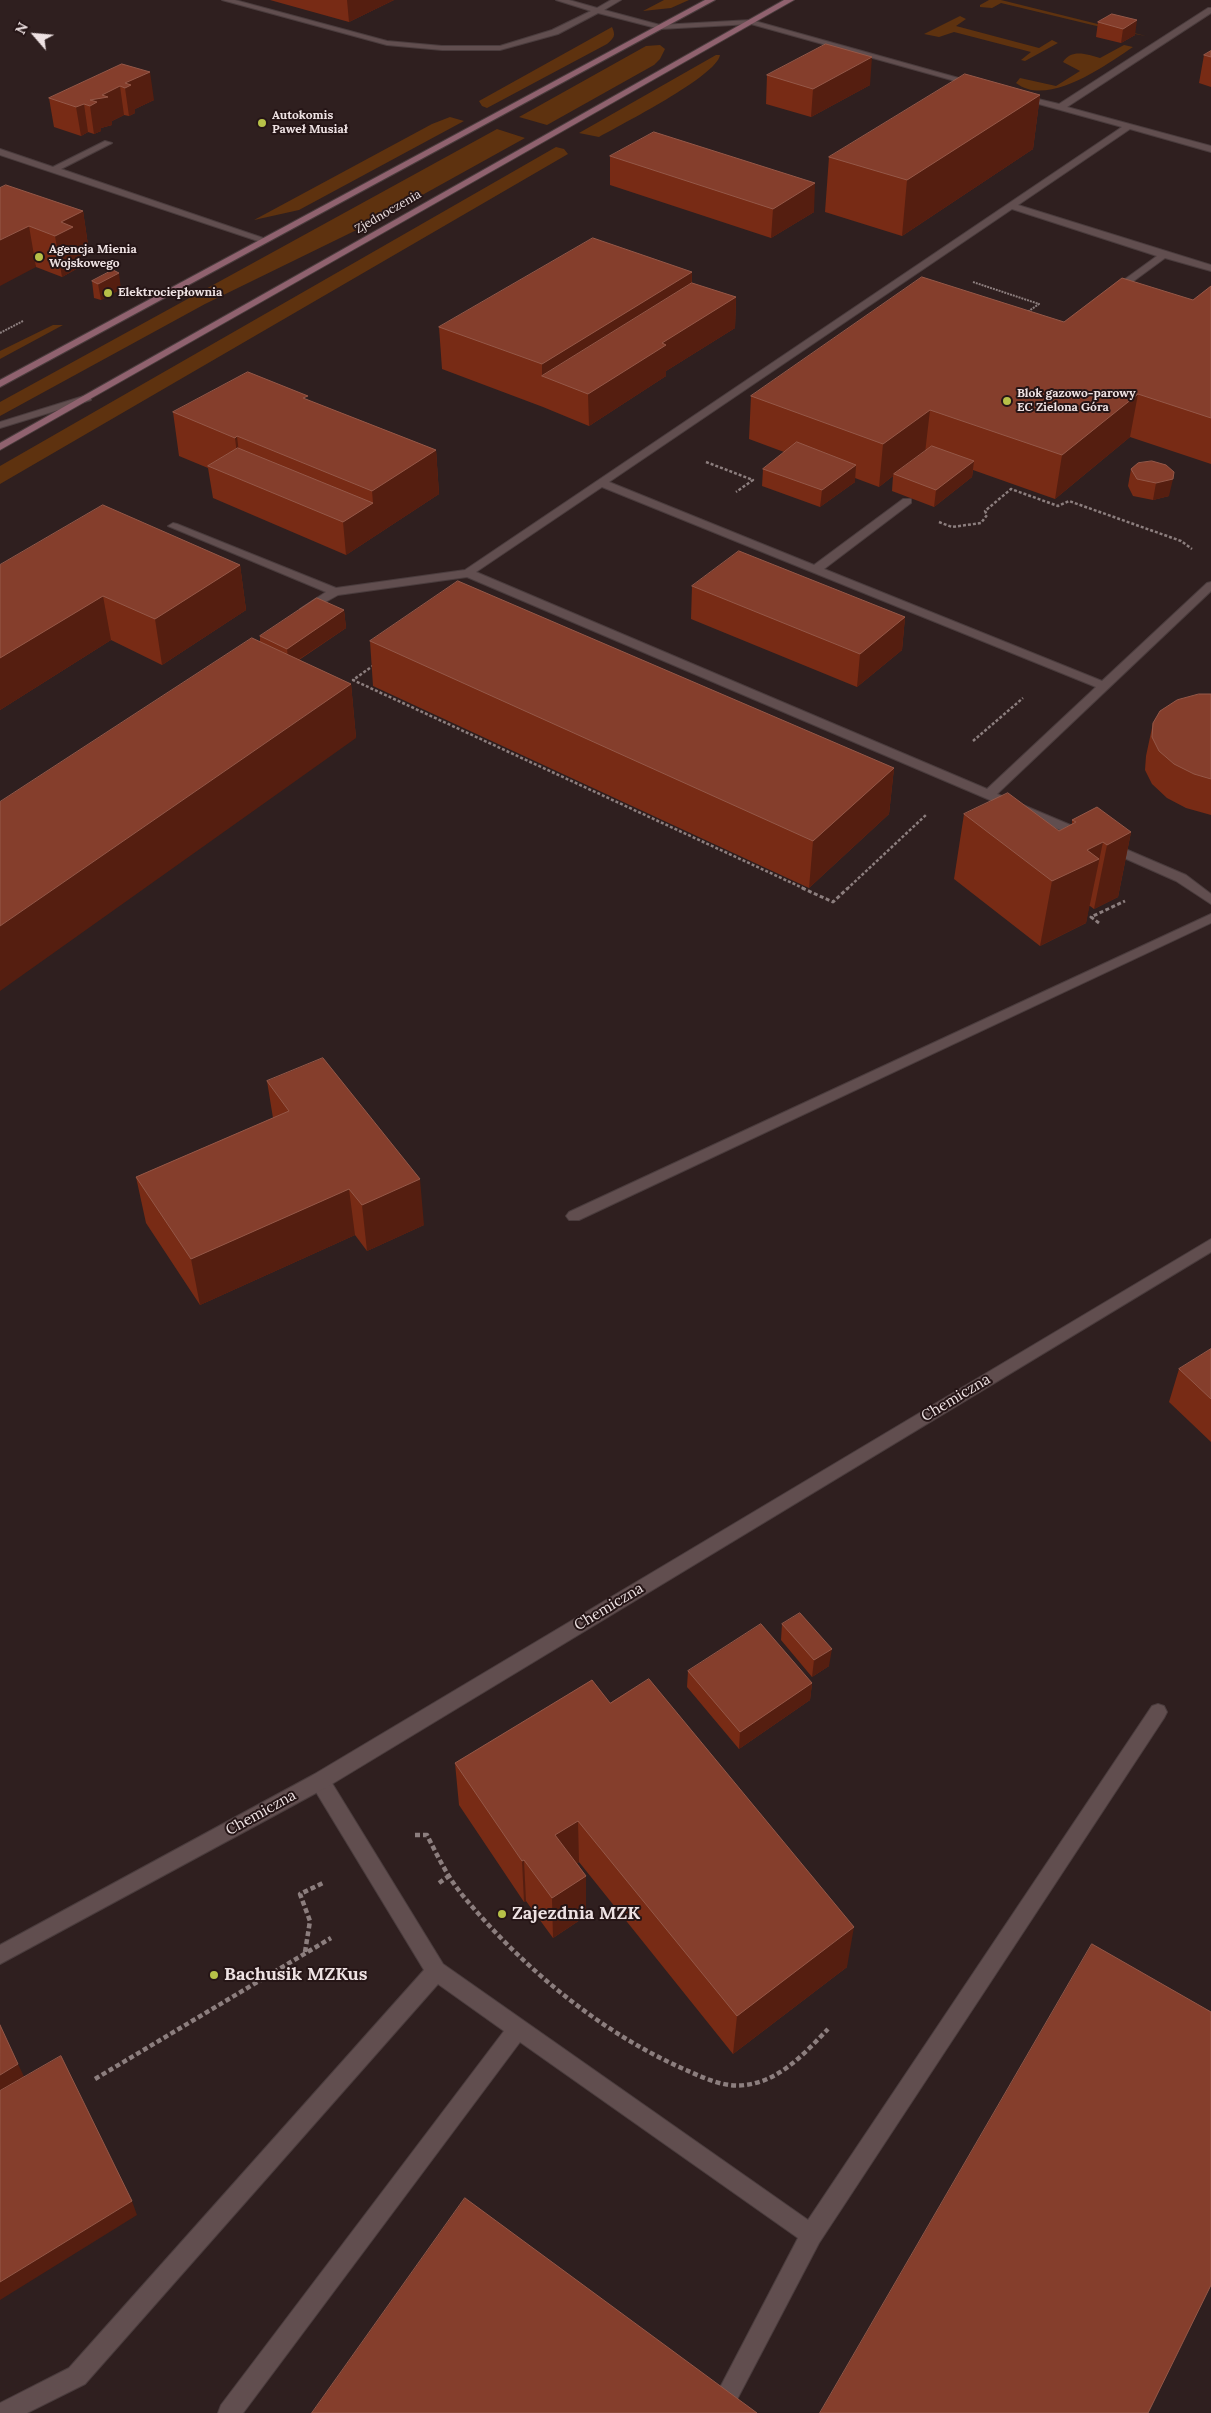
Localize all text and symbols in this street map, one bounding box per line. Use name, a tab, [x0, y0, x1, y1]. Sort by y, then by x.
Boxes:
north arrow	[10, 10, 60, 60]
text: N	[11, 19, 32, 37]
place label: Autokomis Paweł Musiał	[272, 109, 348, 137]
marker: Autokomis Paweł Musiał	[256, 117, 268, 129]
street label: Zjednoczenia	[352, 187, 424, 237]
place label: Agencja Mienia Wojskowego	[49, 243, 137, 271]
marker: Agencja Mienia Wojskowego	[33, 251, 45, 263]
place label: Elektrociepłownia	[118, 286, 222, 300]
marker: Elektrociepłownia	[102, 287, 114, 299]
place label: Blok gazowo-parowy EC Zielona Góra	[1017, 387, 1136, 415]
marker: Blok gazowo-parowy EC Zielona Góra	[1001, 395, 1013, 407]
street label: Chemiczna	[918, 1370, 994, 1426]
street label: Chemiczna	[571, 1579, 647, 1635]
street label: Chemiczna	[223, 1786, 299, 1840]
place label: Zajezdnia MZK	[512, 1903, 640, 1925]
marker: Zajezdnia MZK	[496, 1908, 508, 1920]
place label: Bachusik MZKus	[224, 1964, 367, 1986]
marker: Bachusik MZKus	[208, 1969, 220, 1981]

